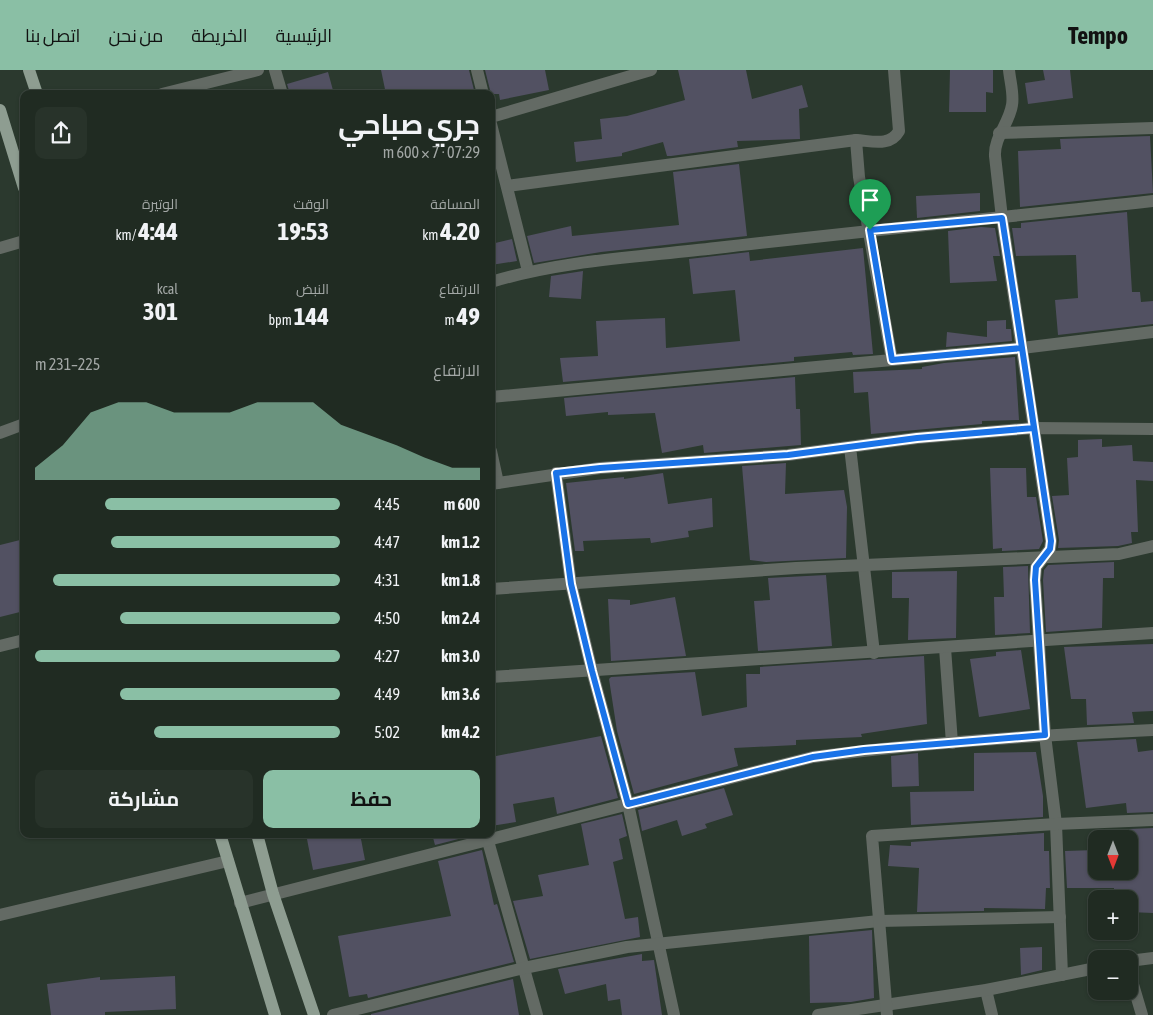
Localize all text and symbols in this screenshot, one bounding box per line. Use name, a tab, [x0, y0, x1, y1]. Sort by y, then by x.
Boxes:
text: Tempo	[1068, 22, 1128, 49]
text: اتصل بنا	[25, 25, 80, 46]
text: من نحن	[108, 25, 163, 46]
text: الخريطة	[191, 25, 248, 46]
text: الرئيسية	[276, 25, 332, 46]
button: share	[35, 107, 87, 159]
text: جري صباحي	[338, 108, 480, 140]
text: 07:29 · 7 × 600 m	[383, 143, 480, 161]
pin	[849, 179, 891, 230]
icon: arrive	[856, 186, 884, 214]
text: الوتيرة	[142, 196, 178, 212]
text: الوقت	[293, 196, 329, 212]
text: المسافة	[430, 196, 480, 212]
text: 4:44	[138, 217, 178, 245]
text: 19:53	[278, 217, 329, 245]
text: 4.20	[440, 217, 480, 245]
text: /km	[115, 227, 138, 243]
text: km	[422, 227, 440, 243]
text: kcal	[157, 281, 178, 297]
text: النبض	[296, 281, 329, 297]
text: الارتفاع	[439, 281, 480, 297]
text: 301	[143, 297, 178, 325]
text: 144	[294, 302, 329, 330]
text: 49	[456, 302, 480, 330]
text: bpm	[268, 312, 294, 328]
text: m	[444, 312, 456, 328]
text: 225–231 m	[35, 355, 100, 373]
text: الارتفاع	[433, 361, 480, 379]
text: 4:45	[375, 495, 400, 513]
text: 600 m	[444, 495, 480, 513]
text: 4:47	[375, 533, 400, 551]
text: 1.2 km	[441, 533, 480, 551]
text: 4:31	[375, 571, 400, 589]
text: 1.8 km	[441, 571, 480, 589]
text: 4:50	[375, 609, 400, 627]
text: 2.4 km	[441, 609, 480, 627]
text: 4:27	[375, 647, 400, 665]
text: 3.0 km	[441, 647, 480, 665]
text: 4:49	[375, 685, 400, 703]
text: 3.6 km	[441, 685, 480, 703]
text: 5:02	[374, 723, 400, 741]
text: 4.2 km	[441, 723, 480, 741]
button: مشاركة	[35, 770, 253, 828]
button: حفظ	[263, 770, 480, 828]
north arrow	[1088, 830, 1138, 880]
map controls	[1088, 830, 1138, 1000]
button: +	[1088, 890, 1138, 940]
button: −	[1088, 950, 1138, 1000]

